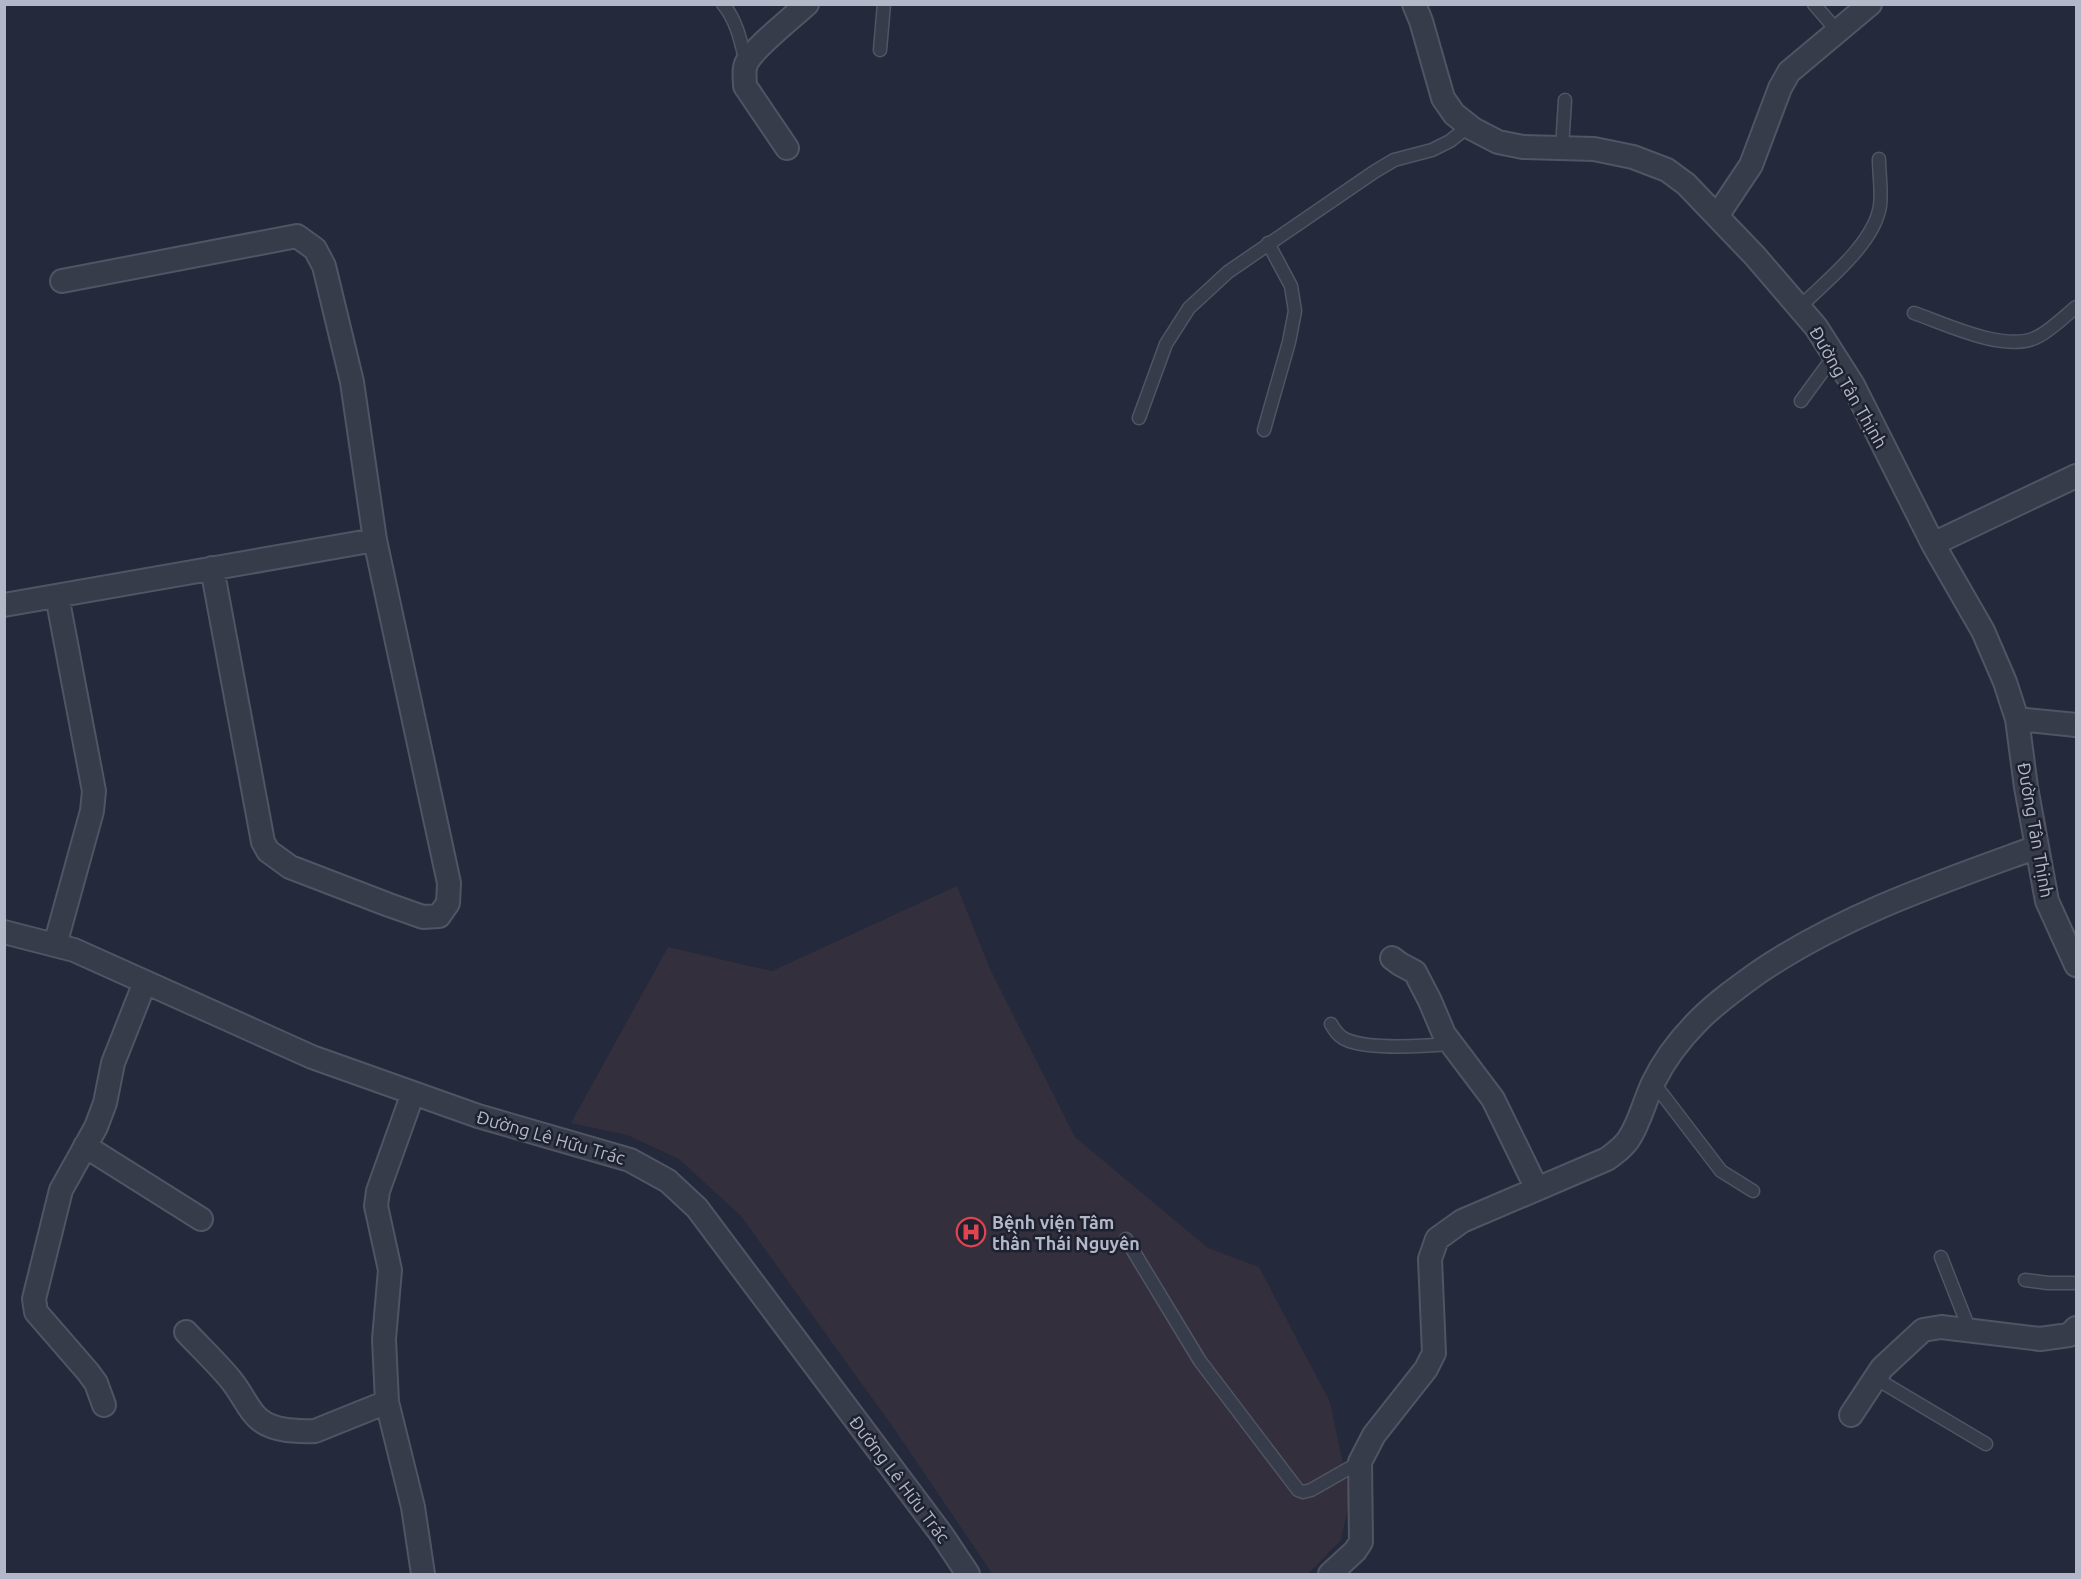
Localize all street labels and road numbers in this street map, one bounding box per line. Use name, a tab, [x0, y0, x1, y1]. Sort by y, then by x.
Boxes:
street label: Đường Tân Thịnh	[1806, 323, 1892, 451]
street label: Đường Tân Thịnh	[2014, 761, 2058, 899]
street label: Đường Lê Hữu Trác	[474, 1106, 628, 1168]
street label: Đường Lê Hữu Trác	[846, 1412, 954, 1546]

